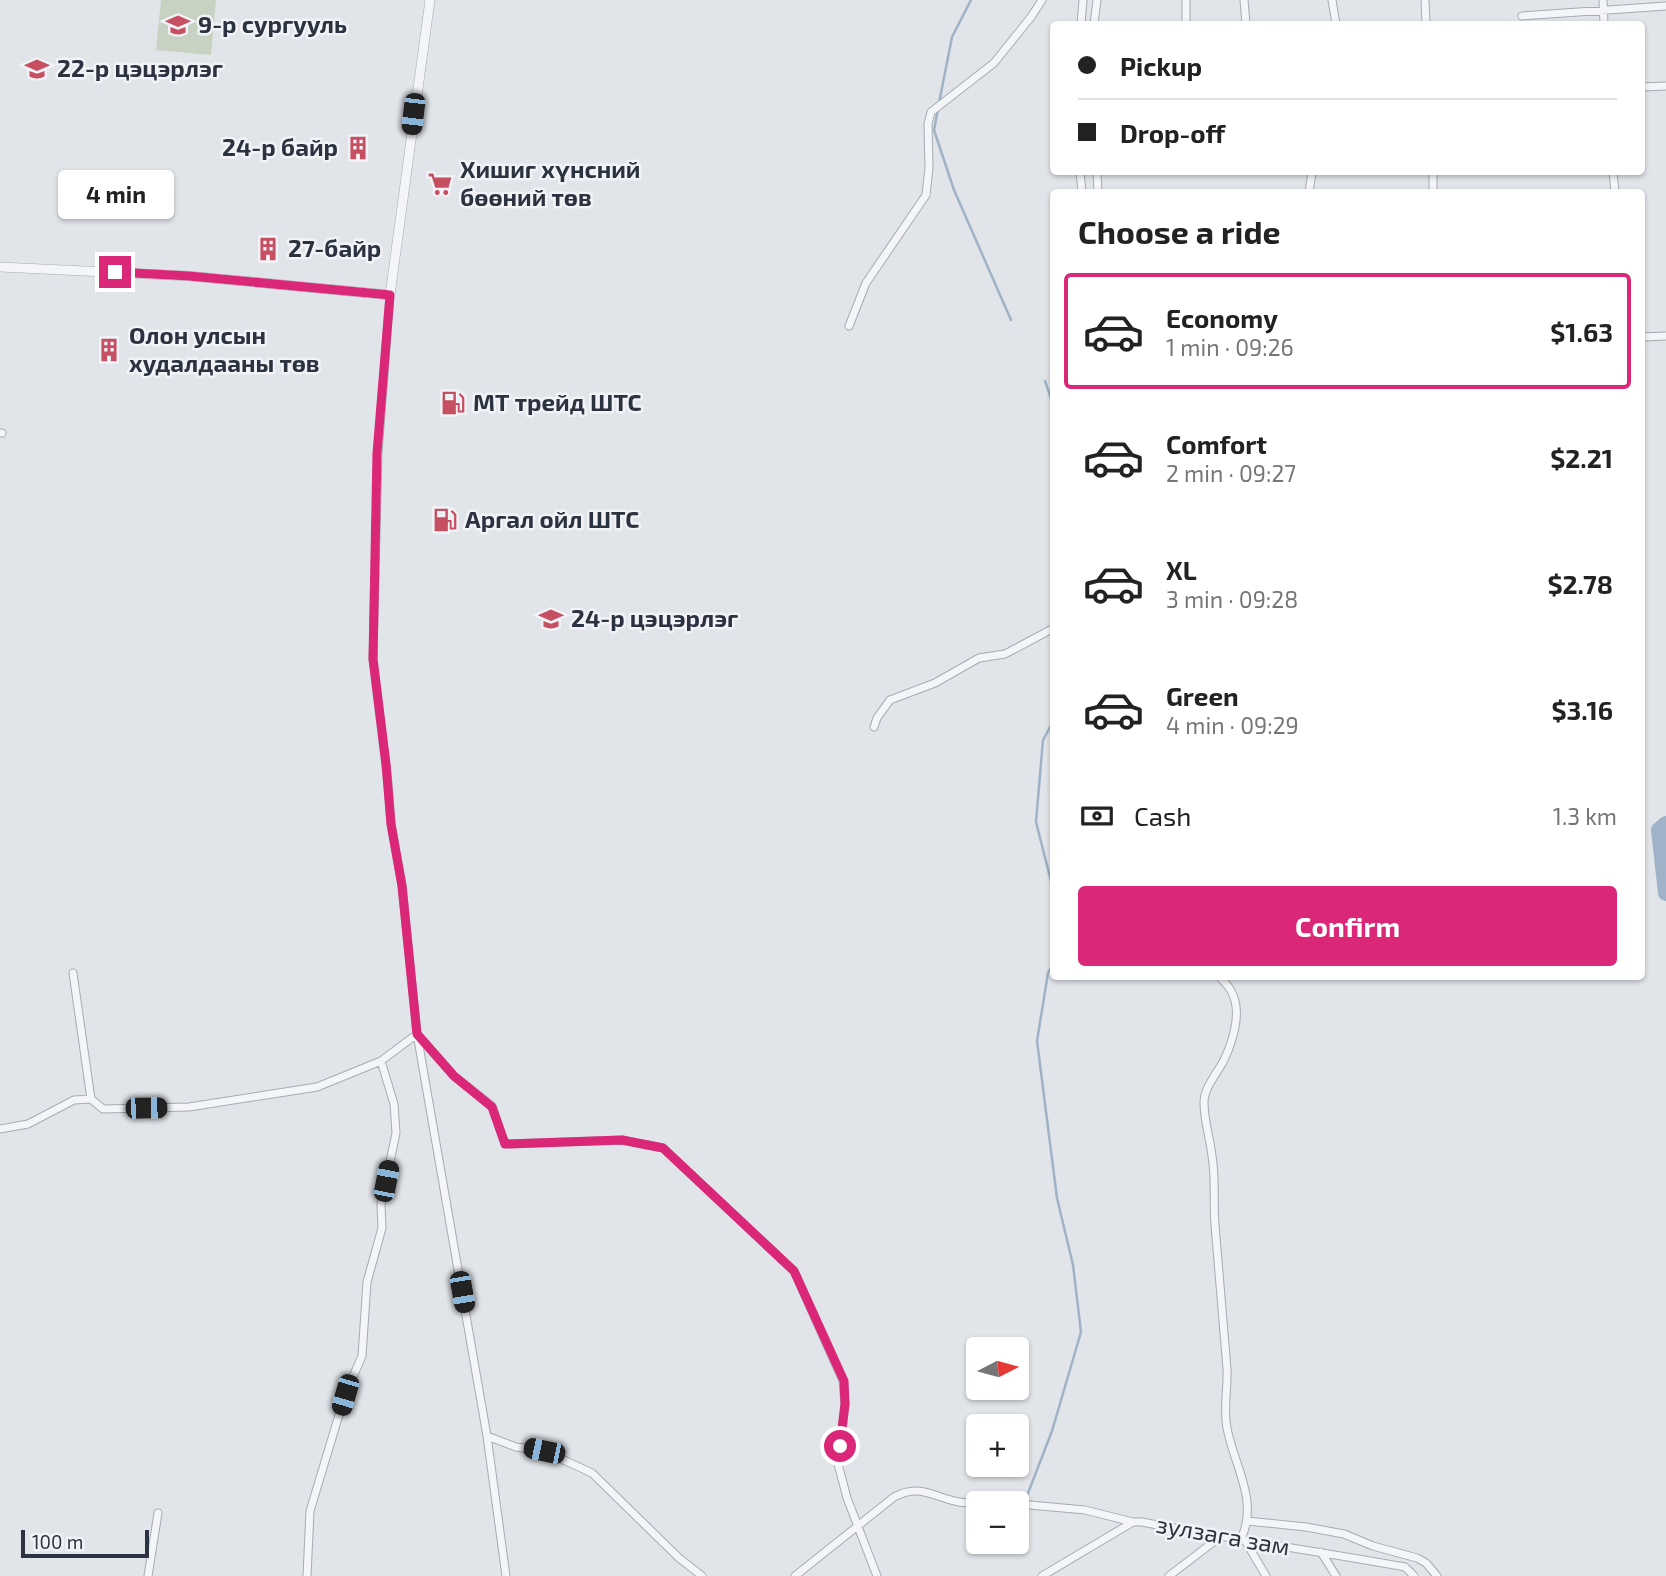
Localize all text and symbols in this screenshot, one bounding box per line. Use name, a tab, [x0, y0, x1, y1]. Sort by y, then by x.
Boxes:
place label: 9-р сургууль	[198, 9, 347, 38]
school or university icon: 9-р сургууль	[164, 11, 192, 39]
text: Pickup	[1120, 50, 1202, 81]
place label: 22-р цэцэрлэг	[57, 53, 223, 82]
school or university icon: 22-р цэцэрлэг	[23, 55, 51, 83]
car	[401, 92, 426, 136]
text: Drop-off	[1120, 117, 1225, 148]
place label: 24-р байр	[222, 132, 338, 161]
building icon: 24-р байр	[344, 134, 372, 162]
place label: Хишиг хүнсний бөөний төв	[460, 154, 640, 211]
callout: 4 min	[57, 170, 173, 219]
supermarket icon: Хишиг хүнсний бөөний төв	[426, 170, 454, 198]
text: 4 min	[86, 180, 146, 208]
text: Choose a ride	[1078, 212, 1281, 250]
place label: 27-байр	[288, 233, 381, 262]
building icon: 27-байр	[254, 235, 282, 263]
route end	[99, 256, 131, 288]
icon: car	[1082, 300, 1145, 363]
text: Economy	[1166, 302, 1278, 333]
text: $1.63	[1550, 316, 1613, 347]
place label: Олон улсын худалдааны төв	[129, 320, 320, 377]
text: 1 min · 09:26	[1166, 333, 1294, 361]
building icon: Олон улсын худалдааны төв	[95, 336, 123, 364]
place label: МТ трейд ШТС	[473, 387, 642, 416]
fuel station icon: МТ трейд ШТС	[439, 389, 467, 417]
icon: car	[1082, 426, 1145, 489]
text: Comfort	[1166, 428, 1267, 459]
text: $2.21	[1550, 442, 1613, 473]
text: 2 min · 09:27	[1166, 459, 1296, 487]
place label: Аргал ойл ШТС	[465, 504, 639, 533]
fuel station icon: Аргал ойл ШТС	[431, 506, 459, 534]
icon: car	[1082, 552, 1145, 615]
text: XL	[1166, 554, 1197, 585]
text: $2.78	[1547, 568, 1613, 599]
text: 3 min · 09:28	[1166, 585, 1298, 613]
place label: 24-р цэцэрлэг	[571, 603, 738, 632]
school or university icon: 24-р цэцэрлэг	[537, 605, 565, 633]
icon: car	[1082, 678, 1145, 741]
text: Green	[1166, 680, 1239, 711]
text: $3.16	[1551, 694, 1613, 725]
text: 4 min · 09:29	[1166, 711, 1299, 739]
icon: cash	[1078, 797, 1116, 835]
text: Cash	[1134, 800, 1191, 831]
text: 1.3 km	[1553, 802, 1617, 830]
button: Confirm	[1078, 886, 1617, 966]
car	[125, 1097, 168, 1119]
car	[372, 1158, 401, 1204]
car	[449, 1269, 476, 1315]
north arrow	[966, 1337, 1029, 1400]
map controls	[966, 1337, 1029, 1554]
car	[330, 1372, 361, 1418]
button: +	[966, 1414, 1029, 1477]
route start	[824, 1430, 856, 1462]
car	[522, 1436, 567, 1466]
button: −	[966, 1491, 1029, 1554]
street label: зулзага зам	[1154, 1509, 1292, 1562]
scale bar	[21, 1527, 149, 1559]
text: 100 m	[32, 1530, 83, 1553]

